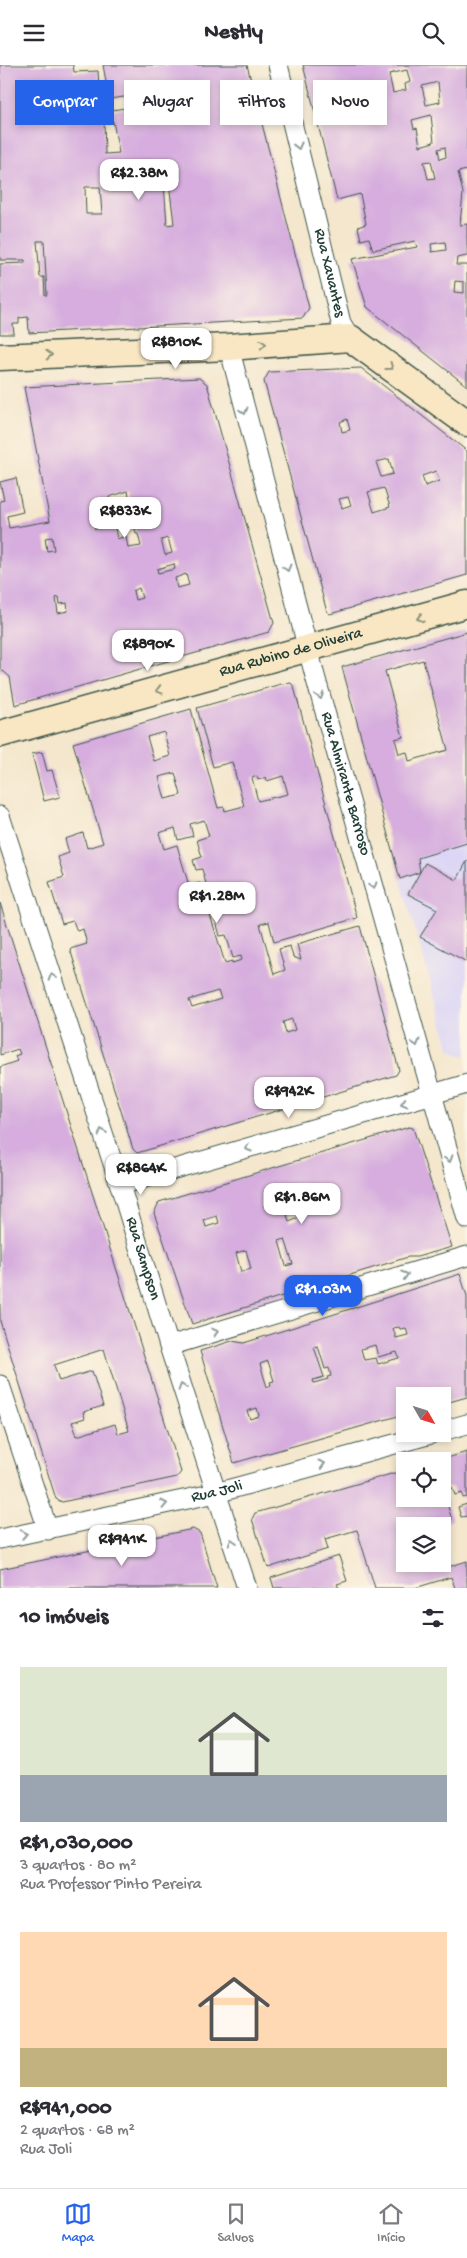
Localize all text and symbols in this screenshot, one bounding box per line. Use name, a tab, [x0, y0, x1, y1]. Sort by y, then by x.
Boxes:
icon: menu	[20, 19, 48, 47]
icon: search	[419, 19, 447, 47]
text: Nestly	[204, 20, 263, 46]
chip: Comprar	[15, 80, 114, 125]
chip: Alugar	[124, 80, 210, 125]
chip: Filtros	[220, 80, 303, 125]
chip: Novo	[313, 80, 387, 125]
one-way arrow	[292, 142, 302, 150]
pin: R$2.38M	[93, 159, 185, 201]
text: R$2.38M	[111, 165, 167, 184]
street label: Rua Xavantes	[309, 227, 349, 320]
pin: R$810K	[135, 327, 217, 370]
text: R$810K	[152, 334, 200, 353]
one-way arrow	[260, 339, 268, 350]
one-way arrow	[45, 349, 53, 360]
one-way arrow	[384, 361, 393, 370]
one-way arrow	[239, 407, 249, 415]
pin: R$833K	[84, 497, 166, 539]
text: R$833K	[100, 503, 150, 522]
one-way arrow	[281, 563, 291, 572]
one-way arrow	[416, 612, 425, 622]
street label: Rua Rubino de Oliveira	[217, 624, 366, 682]
pin: R$890K	[107, 629, 189, 672]
text: R$890K	[123, 636, 173, 655]
one-way arrow	[155, 685, 164, 695]
one-way arrow	[314, 691, 325, 700]
street label: Rua Almirante Barroso	[316, 710, 374, 858]
pin: R$1.28M	[171, 881, 263, 924]
one-way arrow	[367, 881, 377, 890]
text: R$1.28M	[190, 888, 244, 907]
one-way arrow	[48, 973, 58, 982]
one-way arrow	[411, 1038, 421, 1046]
pin: R$942K	[248, 1077, 330, 1119]
text: R$942K	[265, 1083, 313, 1102]
one-way arrow	[400, 1098, 408, 1108]
one-way arrow	[98, 1128, 108, 1136]
one-way arrow	[244, 1143, 252, 1153]
pin: R$864K	[100, 1153, 182, 1196]
one-way arrow	[444, 1154, 454, 1162]
text: R$864K	[117, 1160, 165, 1179]
pin: R$1.86M	[256, 1183, 348, 1225]
text: R$1.86M	[274, 1189, 330, 1208]
street label: Rua Sampson	[121, 1215, 164, 1303]
one-way arrow	[400, 1271, 408, 1281]
pin: R$1.03M	[277, 1275, 369, 1317]
text: R$1.03M	[295, 1281, 351, 1300]
one-way arrow	[211, 1328, 219, 1338]
one-way arrow	[177, 1383, 187, 1392]
north arrow	[396, 1387, 451, 1443]
map controls	[396, 1387, 451, 1572]
button: locate	[396, 1452, 451, 1507]
one-way arrow	[317, 1460, 325, 1470]
street label: Rua Joli	[190, 1477, 245, 1508]
one-way arrow	[160, 1500, 169, 1510]
button: layers	[396, 1517, 451, 1572]
pin: R$941K	[81, 1525, 163, 1567]
one-way arrow	[20, 1530, 29, 1540]
text: R$941K	[99, 1531, 145, 1550]
one-way arrow	[227, 1538, 237, 1546]
icon: filters	[419, 1604, 447, 1632]
text: 10 imóveis	[20, 1606, 108, 1631]
icon: home	[189, 1699, 279, 1789]
text: R$1,030,000	[20, 1832, 133, 1857]
text: 3 quartos · 80 m²	[20, 1857, 136, 1876]
text: Rua Professor Pinto Pereira	[20, 1876, 202, 1895]
icon: home	[189, 1964, 279, 2054]
text: R$941,000	[20, 2097, 112, 2122]
text: 2 quartos · 68 m²	[20, 2122, 135, 2141]
text: Rua Joli	[20, 2141, 72, 2160]
tab: Mapa	[62, 2200, 94, 2247]
tab: Salvos	[218, 2200, 254, 2247]
tab: Início	[377, 2200, 405, 2247]

